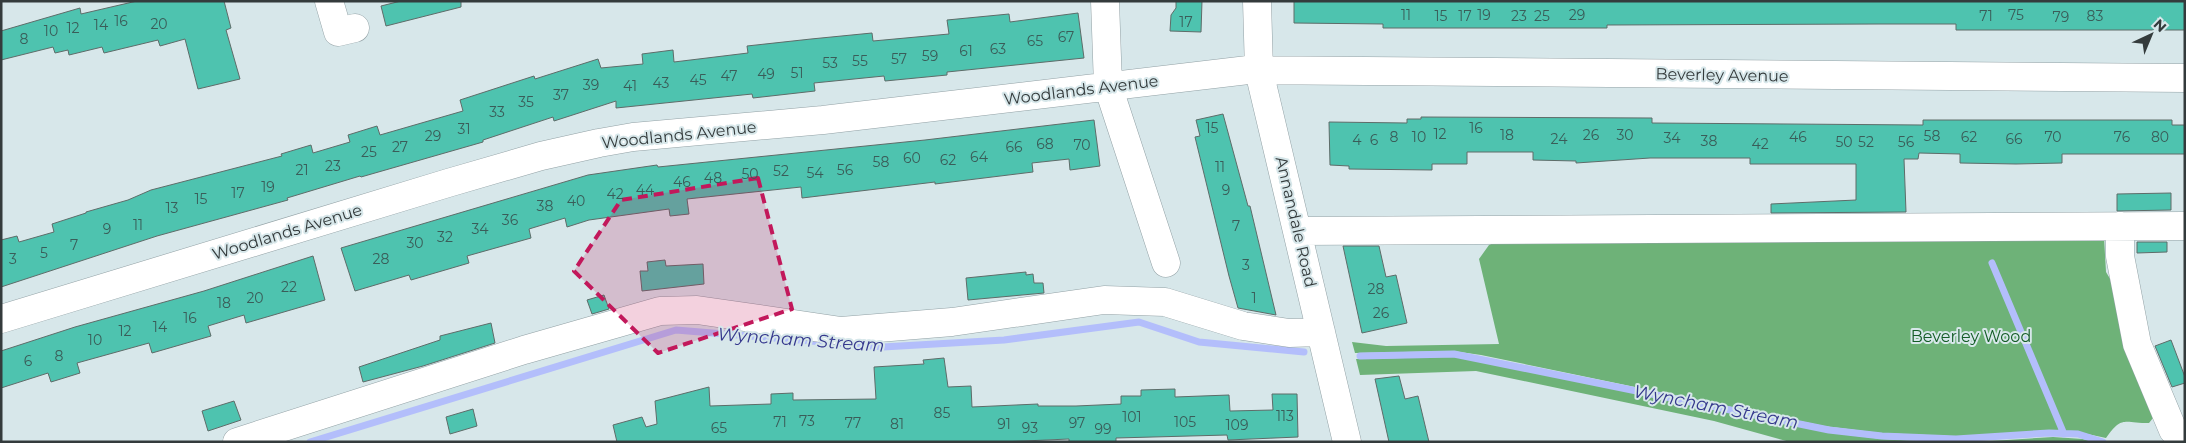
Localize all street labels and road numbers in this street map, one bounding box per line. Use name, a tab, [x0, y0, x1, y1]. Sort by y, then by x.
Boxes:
street label: Beverley Avenue	[1655, 64, 1789, 86]
street label: Woodlands Avenue	[1003, 71, 1159, 109]
street label: Woodlands Avenue	[601, 117, 757, 153]
street label: Annandale Road	[1272, 155, 1320, 289]
street label: Woodlands Avenue	[210, 200, 364, 264]

